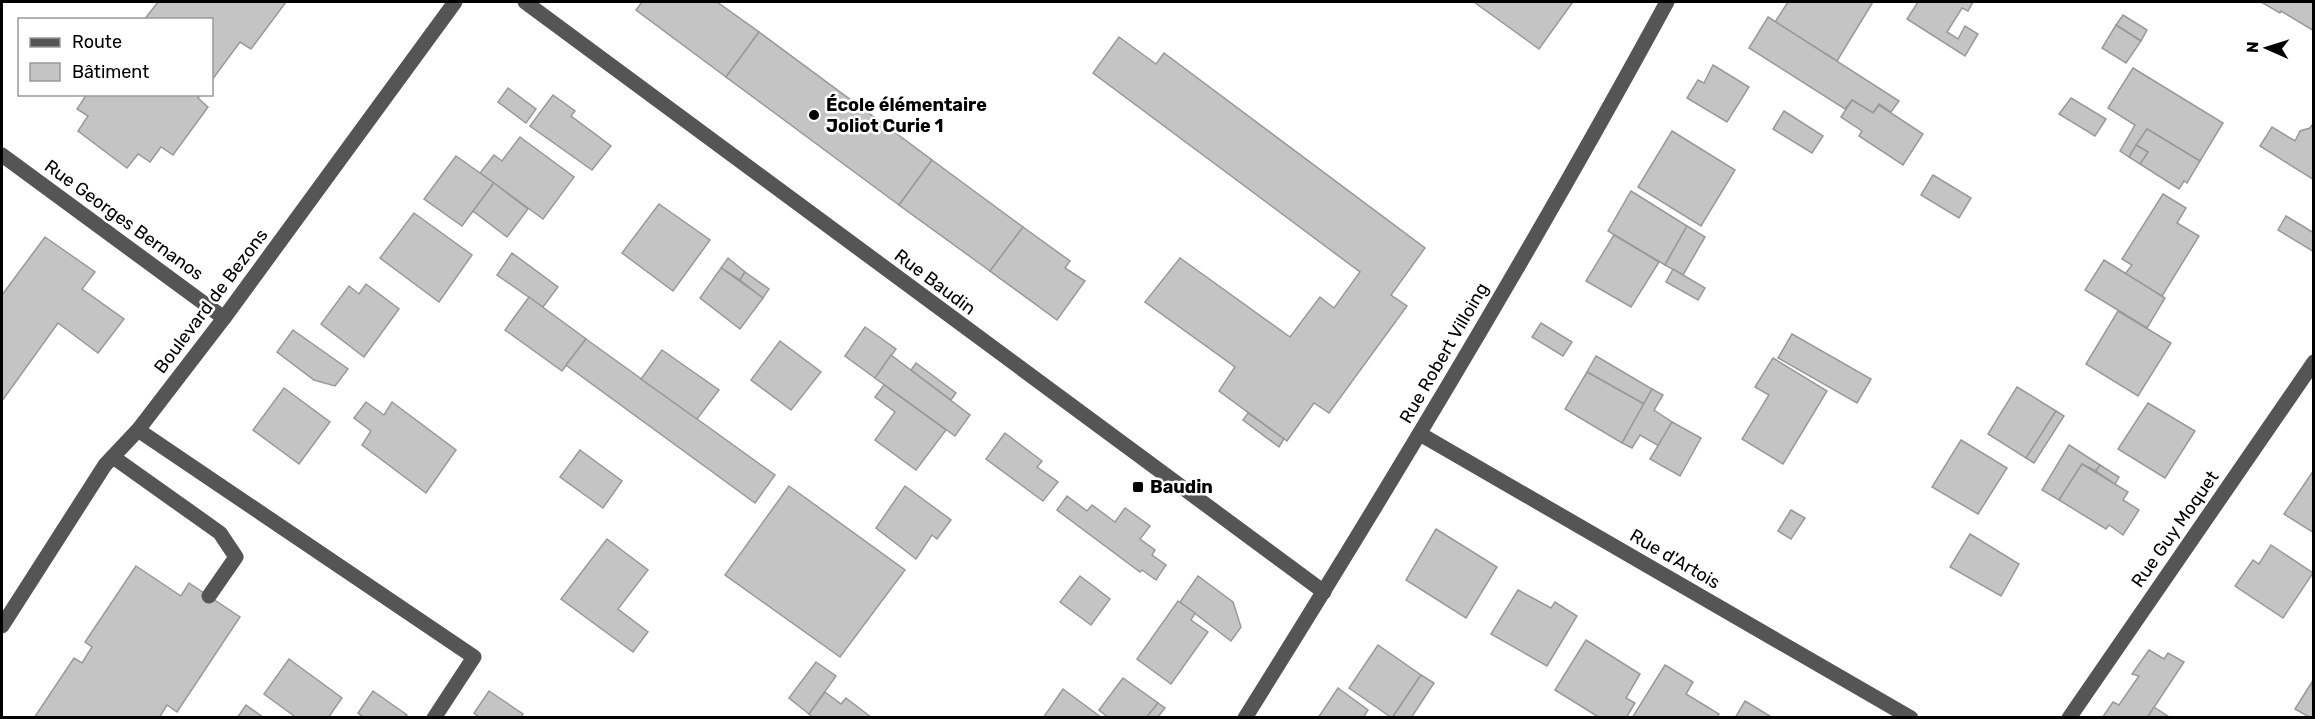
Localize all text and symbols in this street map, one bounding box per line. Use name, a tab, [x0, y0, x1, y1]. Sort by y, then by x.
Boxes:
legend	[18, 18, 213, 96]
north arrow	[2237, 18, 2297, 78]
text: Route	[72, 31, 122, 53]
text: N	[2243, 41, 2262, 53]
text: Bâtiment	[72, 61, 149, 83]
place label: École élémentaire Joliot Curie 1	[826, 94, 987, 137]
marker: École élémentaire Joliot Curie 1	[807, 108, 821, 122]
street label: Rue Georges Bernanos	[40, 155, 208, 285]
street label: Boulevard de Bezons	[149, 224, 273, 378]
street label: Rue Baudin	[890, 244, 980, 320]
street label: Rue Robert Villoing	[1395, 279, 1493, 427]
street label: Rue Guy Moquet	[2127, 466, 2223, 592]
place label: Baudin	[1150, 476, 1213, 498]
marker: Baudin	[1131, 480, 1145, 494]
street label: Rue d'Artois	[1626, 524, 1724, 594]

